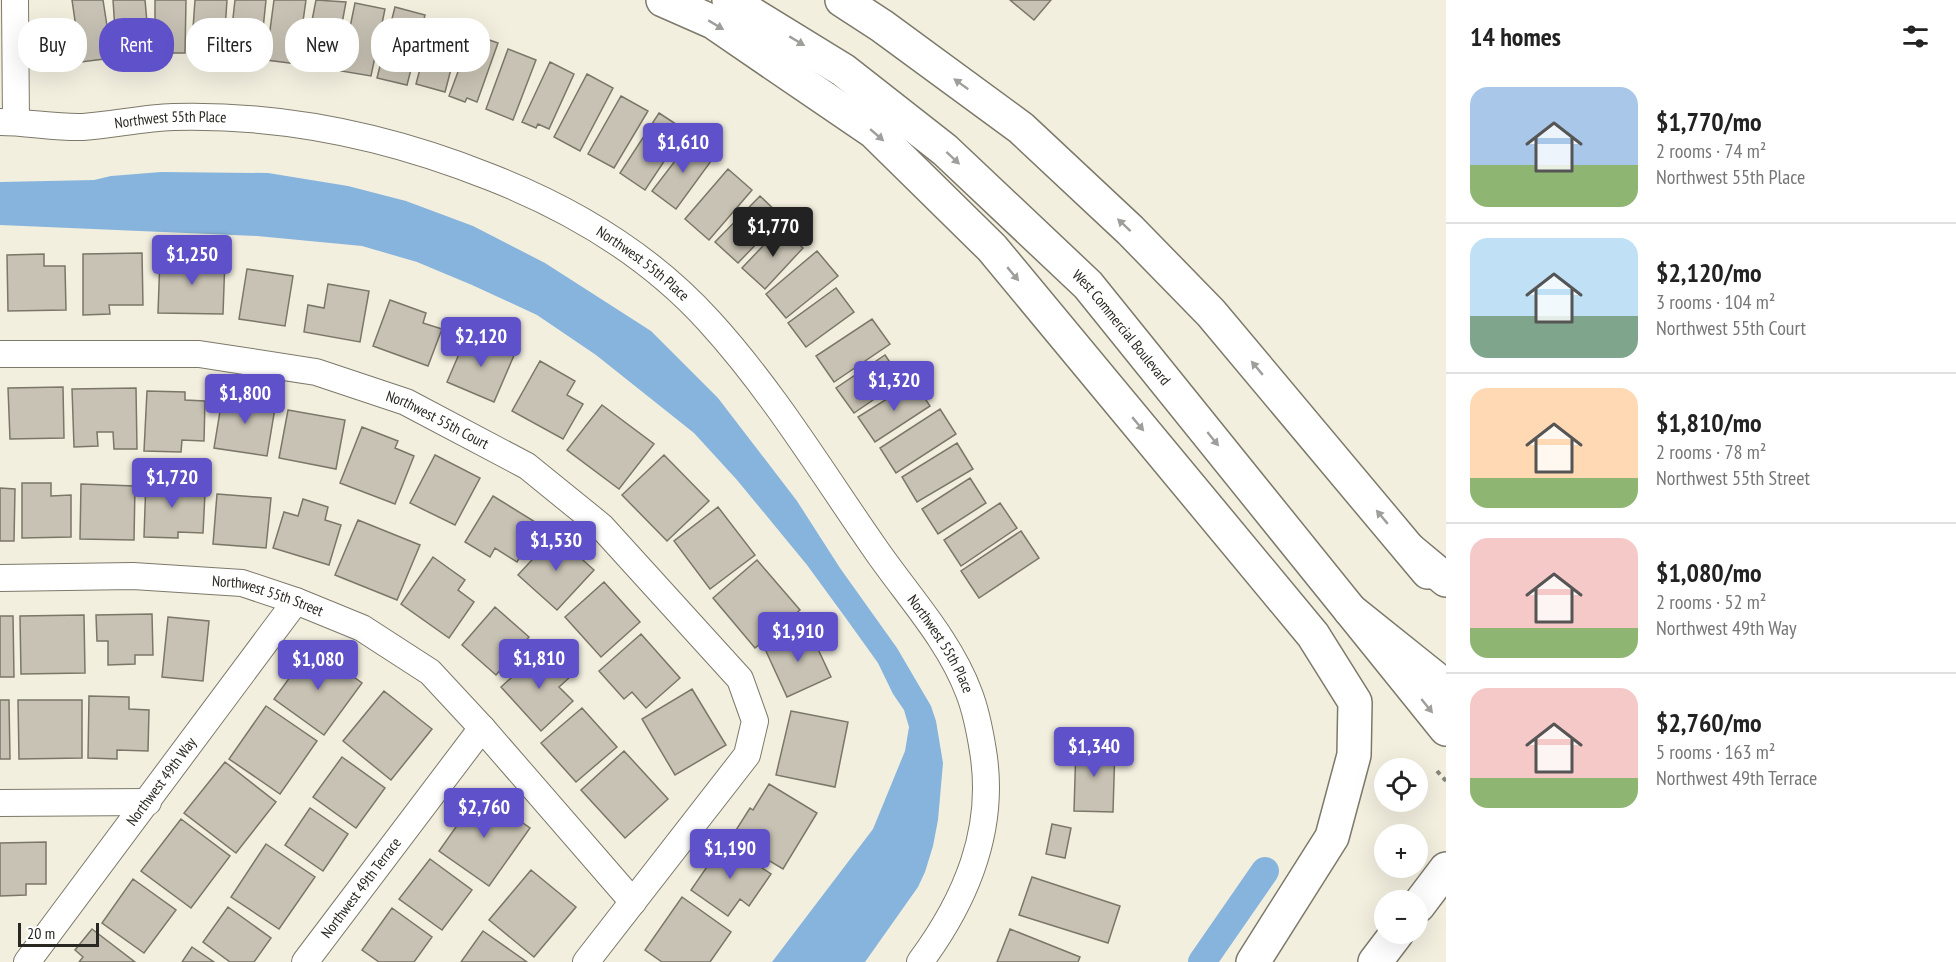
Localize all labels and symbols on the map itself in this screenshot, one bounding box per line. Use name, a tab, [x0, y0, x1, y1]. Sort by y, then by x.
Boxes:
one-way arrow	[708, 20, 725, 30]
one-way arrow	[789, 36, 805, 47]
one-way arrow	[953, 78, 969, 90]
street label: Northwest 55th Place	[113, 107, 227, 132]
pin: $1,610	[634, 123, 732, 174]
one-way arrow	[869, 128, 884, 142]
one-way arrow	[946, 150, 960, 164]
pin: $1,770	[724, 207, 822, 258]
one-way arrow	[1118, 218, 1132, 232]
street label: Northwest 55th Place	[593, 222, 694, 305]
pin: $1,250	[143, 235, 241, 286]
street label: West Commercial Boulevard	[1069, 265, 1175, 389]
one-way arrow	[1006, 266, 1019, 281]
pin: $2,120	[432, 317, 530, 368]
one-way arrow	[1251, 360, 1264, 375]
pin: $1,320	[845, 361, 943, 412]
pin: $1,800	[196, 374, 294, 425]
street label: Northwest 55th Court	[384, 386, 492, 453]
one-way arrow	[1131, 416, 1144, 432]
one-way arrow	[1206, 432, 1218, 447]
pin: $1,720	[123, 458, 221, 509]
one-way arrow	[1376, 510, 1389, 525]
pin: $1,530	[507, 521, 605, 572]
street label: Northwest 55th Street	[211, 571, 326, 620]
street label: Northwest 55th Place	[904, 591, 978, 696]
pin: $1,910	[749, 612, 847, 663]
pin: $1,810	[490, 639, 588, 690]
pin: $1,080	[269, 640, 367, 691]
one-way arrow	[1421, 698, 1433, 713]
pin: $1,340	[1045, 727, 1143, 778]
street label: Northwest 49th Way	[122, 733, 200, 829]
pin: $2,760	[435, 788, 533, 839]
pin: $1,190	[681, 829, 779, 880]
street label: Northwest 49th Terrace	[317, 833, 405, 942]
scale bar	[18, 920, 99, 948]

